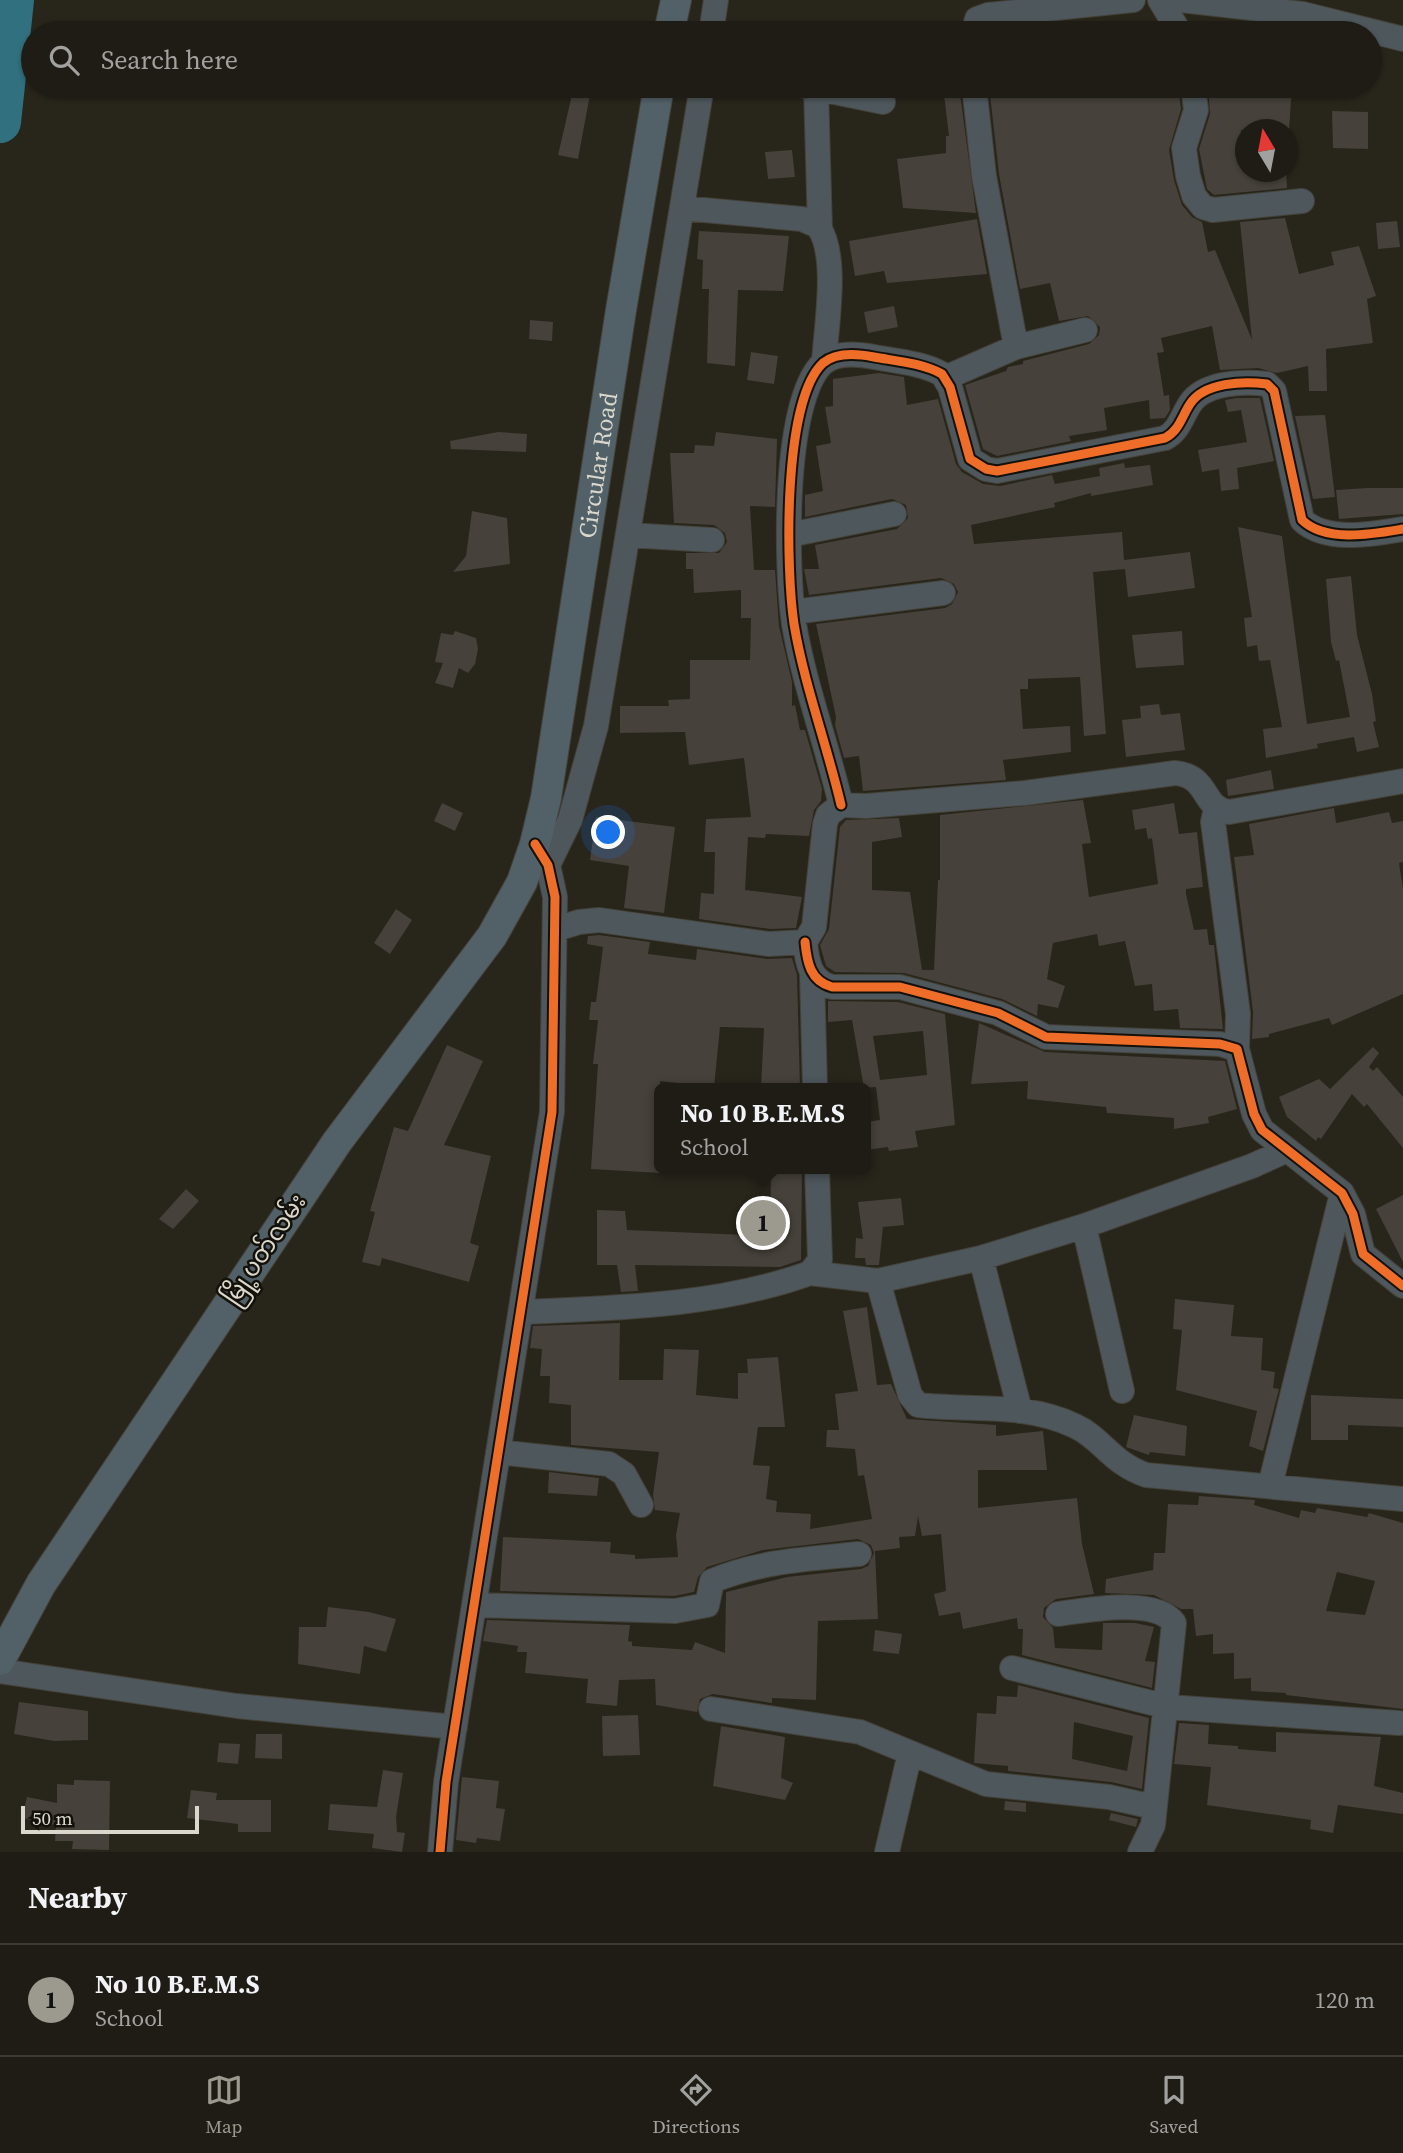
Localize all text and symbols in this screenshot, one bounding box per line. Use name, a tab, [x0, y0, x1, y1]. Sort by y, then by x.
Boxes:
search box	[21, 21, 1382, 98]
icon: search	[45, 41, 83, 79]
text: Search here	[101, 42, 238, 78]
north arrow	[1235, 119, 1298, 182]
street label: Circular Road	[570, 390, 625, 540]
your location	[591, 815, 625, 849]
popup	[654, 1083, 871, 1174]
text: No 10 B.E.M.S	[680, 1095, 845, 1131]
text: School	[680, 1131, 749, 1163]
street label: မြို့ပတ်လမ်း	[215, 1187, 316, 1313]
pin: 1	[740, 1197, 786, 1249]
scale bar	[21, 1803, 200, 1835]
text: 50 m	[32, 1805, 73, 1831]
text: Nearby	[28, 1877, 127, 1918]
text: No 10 B.E.M.S	[95, 1966, 260, 2002]
text: 1	[45, 1984, 57, 2016]
text: 120 m	[1314, 1984, 1375, 2016]
text: School	[95, 2002, 163, 2034]
tab: Map	[205, 2071, 243, 2139]
tab: Directions	[652, 2071, 740, 2139]
tab: Saved	[1150, 2071, 1198, 2139]

